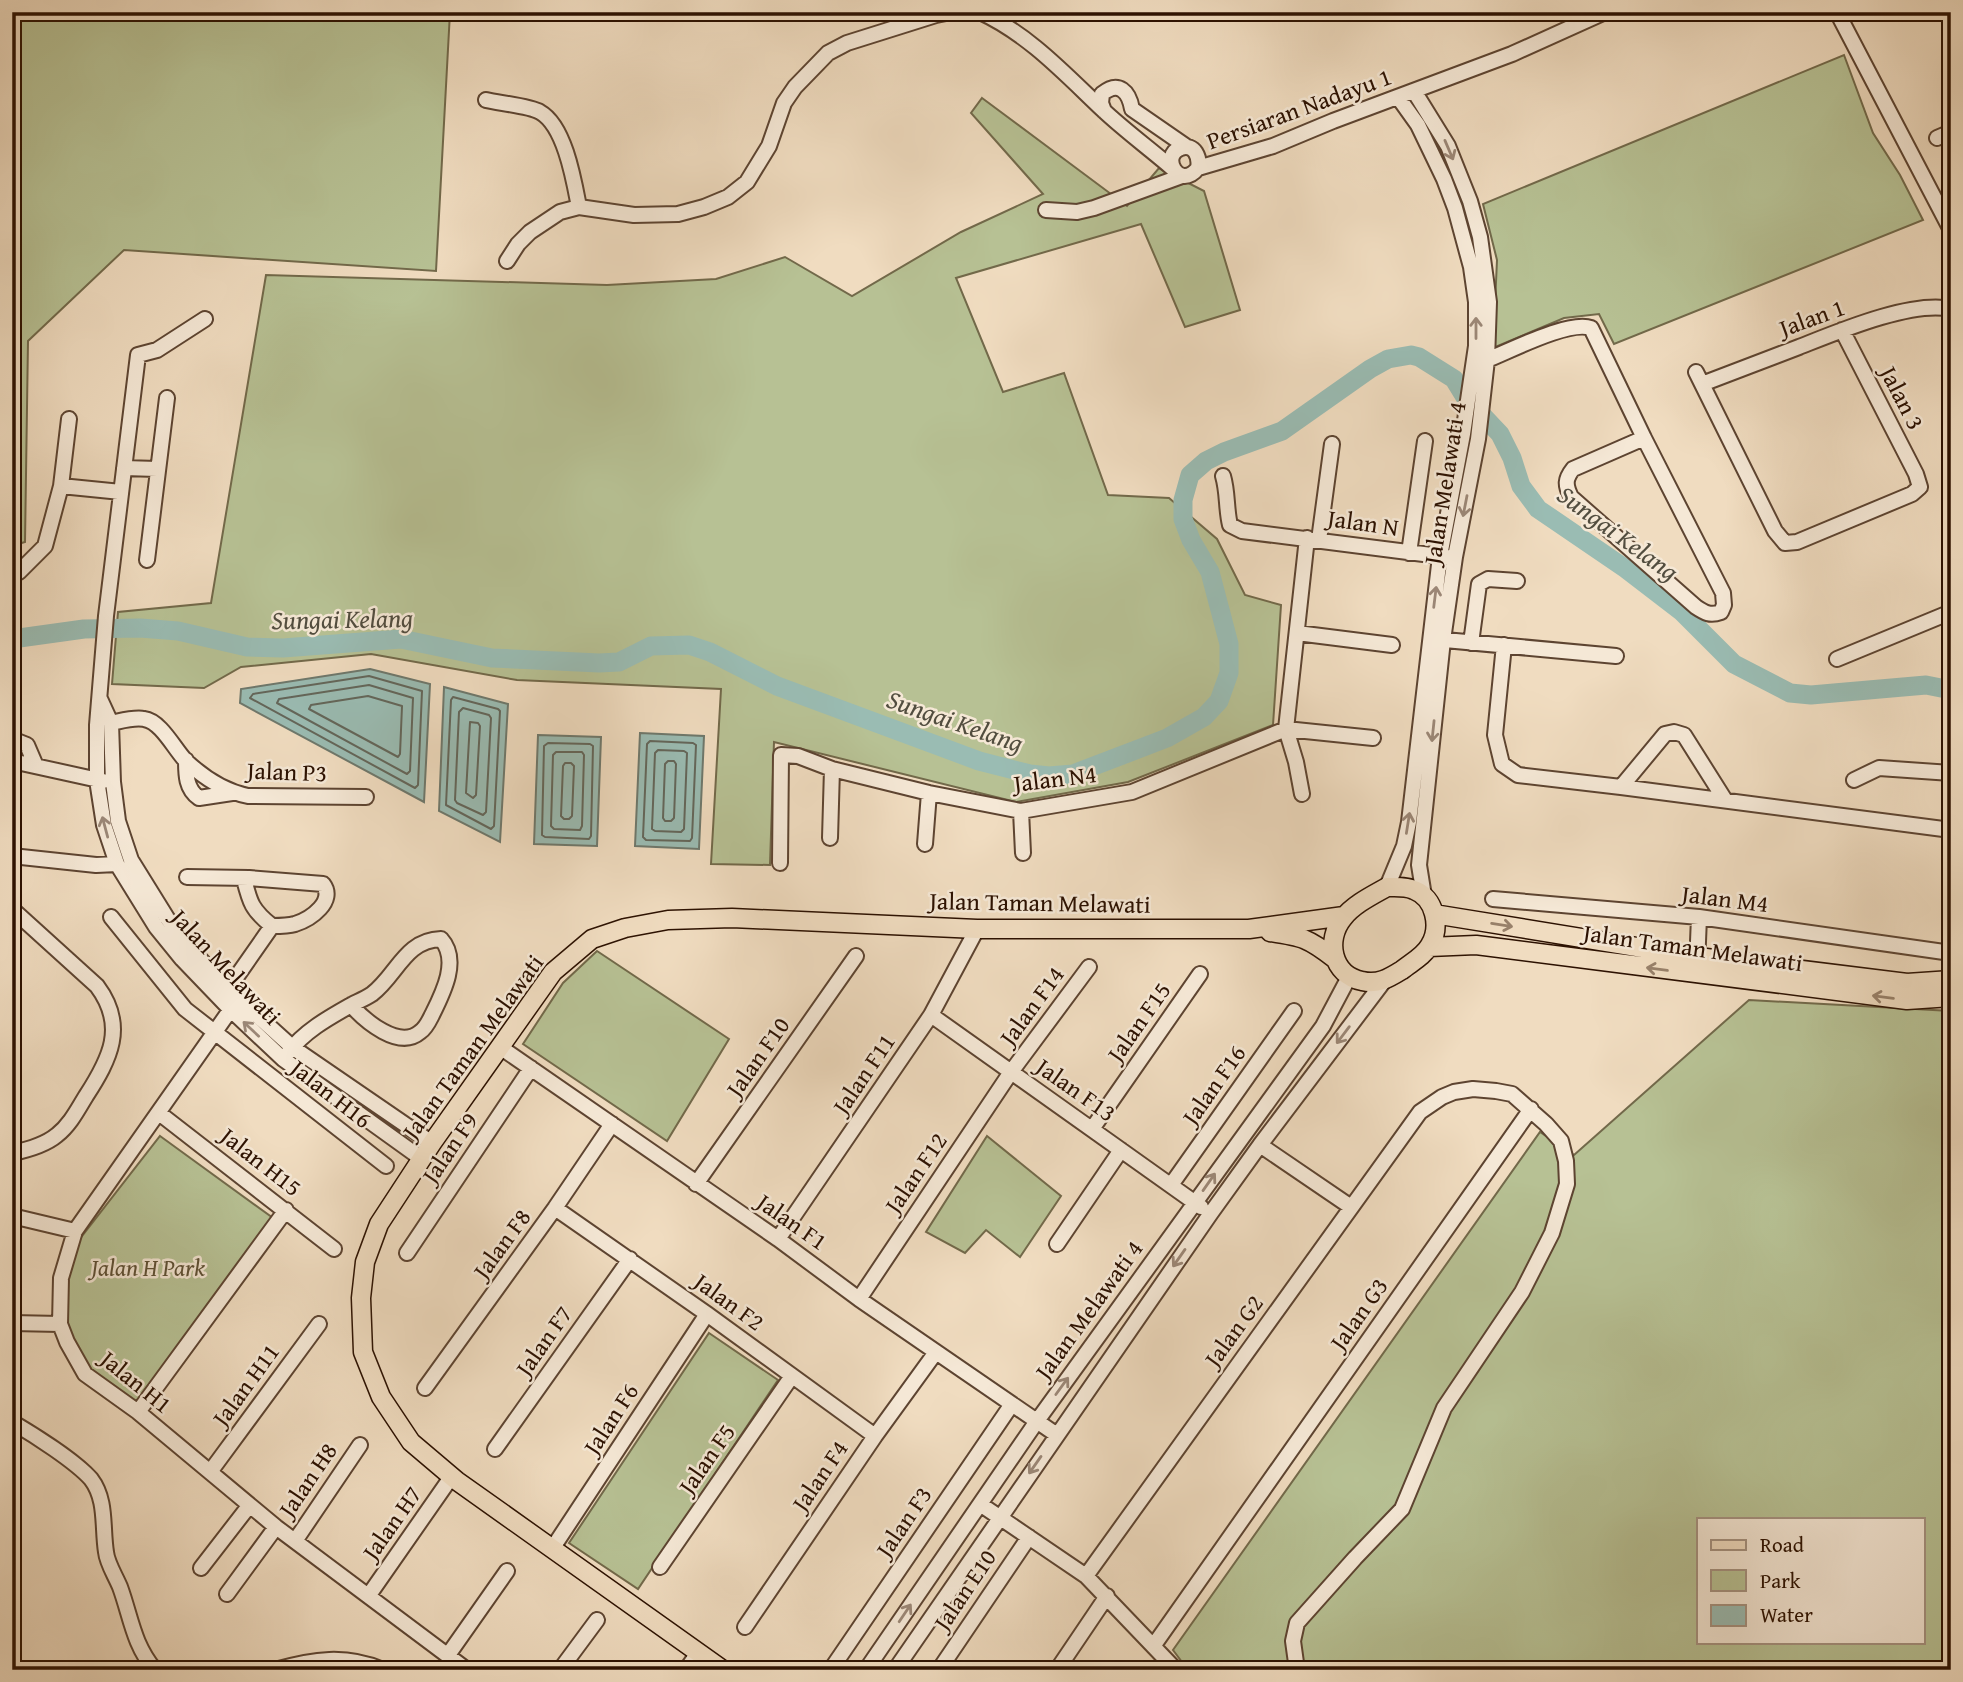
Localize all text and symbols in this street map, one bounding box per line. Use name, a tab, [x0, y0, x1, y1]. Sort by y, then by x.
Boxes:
street label: Persiaran Nadayu 1	[1202, 59, 1396, 158]
one-way arrow	[1443, 138, 1456, 160]
street label: Jalan 1	[1771, 290, 1849, 347]
one-way arrow	[1469, 317, 1483, 340]
street label: Jalan 3	[1870, 357, 1933, 436]
street label: Jalan Melawati 4	[1414, 399, 1475, 570]
water label: Sungai Kelang	[1549, 475, 1687, 590]
one-way arrow	[1458, 494, 1471, 517]
street label: Jalan N	[1322, 500, 1401, 545]
one-way arrow	[1428, 586, 1441, 609]
water label: Sungai Kelang	[271, 598, 414, 639]
water label: Sungai Kelang	[882, 679, 1029, 762]
one-way arrow	[1427, 720, 1440, 742]
street label: Jalan P3	[243, 753, 328, 790]
street label: Jalan N4	[1009, 756, 1098, 801]
one-way arrow	[1402, 812, 1415, 835]
one-way arrow	[98, 816, 111, 839]
street label: Jalan M4	[1677, 875, 1770, 921]
street label: Jalan Taman Melawati	[926, 883, 1151, 922]
street label: Jalan Melawati	[161, 899, 290, 1033]
street label: Jalan Taman Melawati	[1578, 914, 1805, 980]
one-way arrow	[1490, 919, 1513, 932]
street label: Jalan Taman Melawati	[392, 947, 552, 1149]
street label: Jalan F14	[989, 959, 1072, 1055]
one-way arrow	[1646, 962, 1669, 975]
street label: Jalan F15	[1097, 975, 1179, 1071]
one-way arrow	[1872, 991, 1895, 1004]
street label: Jalan F10	[716, 1010, 798, 1106]
one-way arrow	[243, 1020, 260, 1037]
street label: Jalan F11	[822, 1026, 903, 1124]
one-way arrow	[1335, 1026, 1350, 1044]
street label: Jalan F16	[1172, 1038, 1254, 1134]
street label: Jalan F13	[1027, 1048, 1123, 1130]
street label: Jalan H16	[281, 1049, 379, 1137]
street label: Jalan F9	[411, 1105, 486, 1193]
street label: Jalan H15	[211, 1117, 309, 1205]
street label: Jalan F12	[874, 1125, 955, 1223]
one-way arrow	[1202, 1173, 1216, 1192]
street label: Jalan F1	[747, 1183, 835, 1259]
street label: Jalan F8	[462, 1201, 539, 1288]
street label: Jalan Melawati 4	[1024, 1233, 1151, 1389]
one-way arrow	[1172, 1248, 1186, 1268]
park label: Jalan H Park	[87, 1250, 205, 1285]
street label: Jalan F2	[685, 1262, 772, 1339]
street label: Jalan G3	[1319, 1270, 1396, 1360]
street label: Jalan G2	[1194, 1287, 1272, 1376]
street label: Jalan F7	[505, 1298, 581, 1386]
street label: Jalan H11	[202, 1336, 288, 1436]
street label: Jalan H1	[91, 1340, 180, 1421]
street label: Jalan F6	[573, 1376, 647, 1464]
one-way arrow	[1055, 1377, 1069, 1396]
street label: Jalan F5	[668, 1416, 744, 1504]
street label: Jalan F4	[781, 1433, 856, 1521]
street label: Jalan H8	[268, 1435, 345, 1526]
one-way arrow	[1028, 1455, 1042, 1474]
street label: Jalan H7	[352, 1479, 430, 1569]
street label: Jalan F3	[865, 1479, 940, 1567]
legend	[1697, 1518, 1924, 1644]
text: Road	[1760, 1529, 1805, 1560]
street label: Jalan E10	[923, 1542, 1005, 1640]
text: Park	[1760, 1565, 1801, 1596]
text: Water	[1760, 1599, 1813, 1630]
one-way arrow	[898, 1604, 912, 1624]

